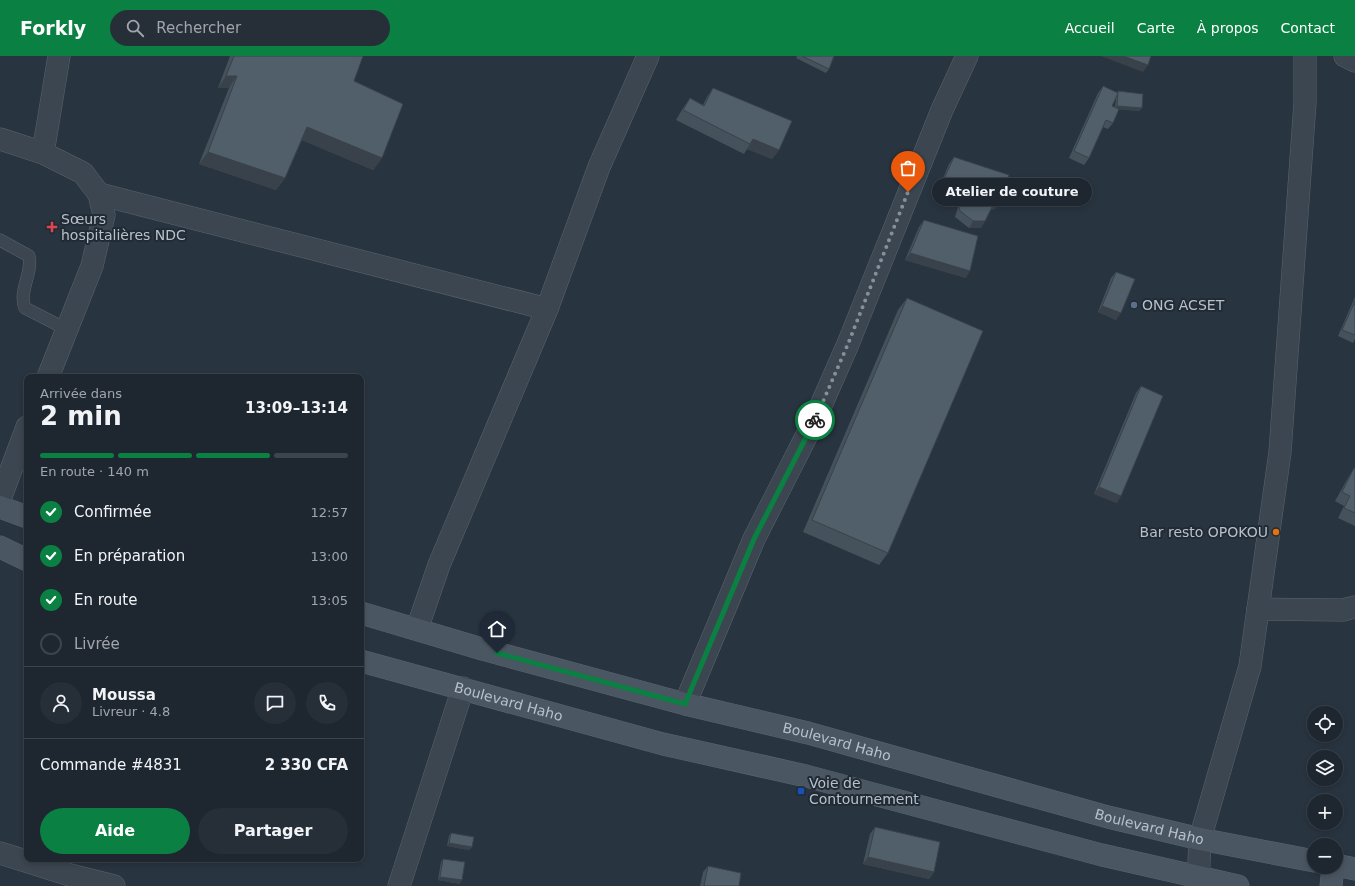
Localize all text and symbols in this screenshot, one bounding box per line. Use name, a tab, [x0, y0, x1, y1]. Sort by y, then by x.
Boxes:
search box	[110, 10, 390, 46]
text: Forkly	[20, 17, 86, 39]
icon: search	[124, 17, 146, 39]
text: Rechercher	[156, 19, 241, 37]
text: Accueil	[1065, 20, 1115, 36]
text: Carte	[1137, 20, 1175, 36]
text: À propos	[1197, 20, 1259, 36]
text: Contact	[1281, 20, 1335, 36]
pin	[891, 151, 925, 192]
icon: bag	[897, 157, 919, 179]
callout: Atelier de couture	[932, 178, 1092, 206]
text: Atelier de couture	[946, 184, 1079, 199]
place label: Sœurs hospitalières NDC	[61, 211, 186, 243]
marker: Sœurs hospitalières NDC	[46, 221, 58, 233]
place label: ONG ACSET	[1142, 297, 1225, 313]
marker: ONG ACSET	[1129, 300, 1139, 310]
text: Arrivée dans	[40, 386, 122, 401]
text: 13:09–13:14	[245, 399, 348, 417]
courier	[795, 400, 835, 440]
text: 2 min	[40, 401, 122, 431]
icon: bike	[804, 409, 826, 431]
text: En route · 140 m	[40, 464, 149, 479]
icon: check	[40, 501, 62, 523]
text: Confirmée	[74, 503, 152, 521]
text: 12:57	[311, 505, 348, 520]
place label: Bar resto OPOKOU	[1140, 524, 1268, 540]
marker: Bar resto OPOKOU	[1271, 527, 1281, 537]
icon: check	[40, 545, 62, 567]
text: En préparation	[74, 547, 185, 565]
text: 13:00	[311, 549, 348, 564]
icon: check	[40, 589, 62, 611]
text: En route	[74, 591, 137, 609]
text: 13:05	[311, 593, 348, 608]
pin	[480, 612, 514, 653]
icon: home	[486, 618, 508, 640]
text: Livrée	[74, 635, 120, 653]
street label: Boulevard Haho	[452, 679, 565, 724]
button: person	[40, 682, 82, 724]
button: chat	[254, 682, 296, 724]
button: phone	[306, 682, 348, 724]
text: Moussa	[92, 686, 156, 704]
text: Livreur · 4.8	[92, 704, 170, 719]
map controls	[1307, 706, 1343, 874]
button: locate	[1307, 706, 1343, 742]
street label: Boulevard Haho	[781, 719, 893, 764]
button: layers	[1307, 750, 1343, 786]
text: Commande #4831	[40, 756, 182, 774]
text: 2 330 CFA	[265, 756, 348, 774]
place label: Voie de Contournement	[809, 775, 919, 807]
marker: Voie de Contournement	[796, 786, 806, 796]
button: +	[1307, 794, 1343, 830]
street label: Boulevard Haho	[1093, 806, 1206, 848]
button: Aide	[40, 808, 190, 854]
button: Partager	[198, 808, 348, 854]
button: −	[1307, 838, 1343, 874]

